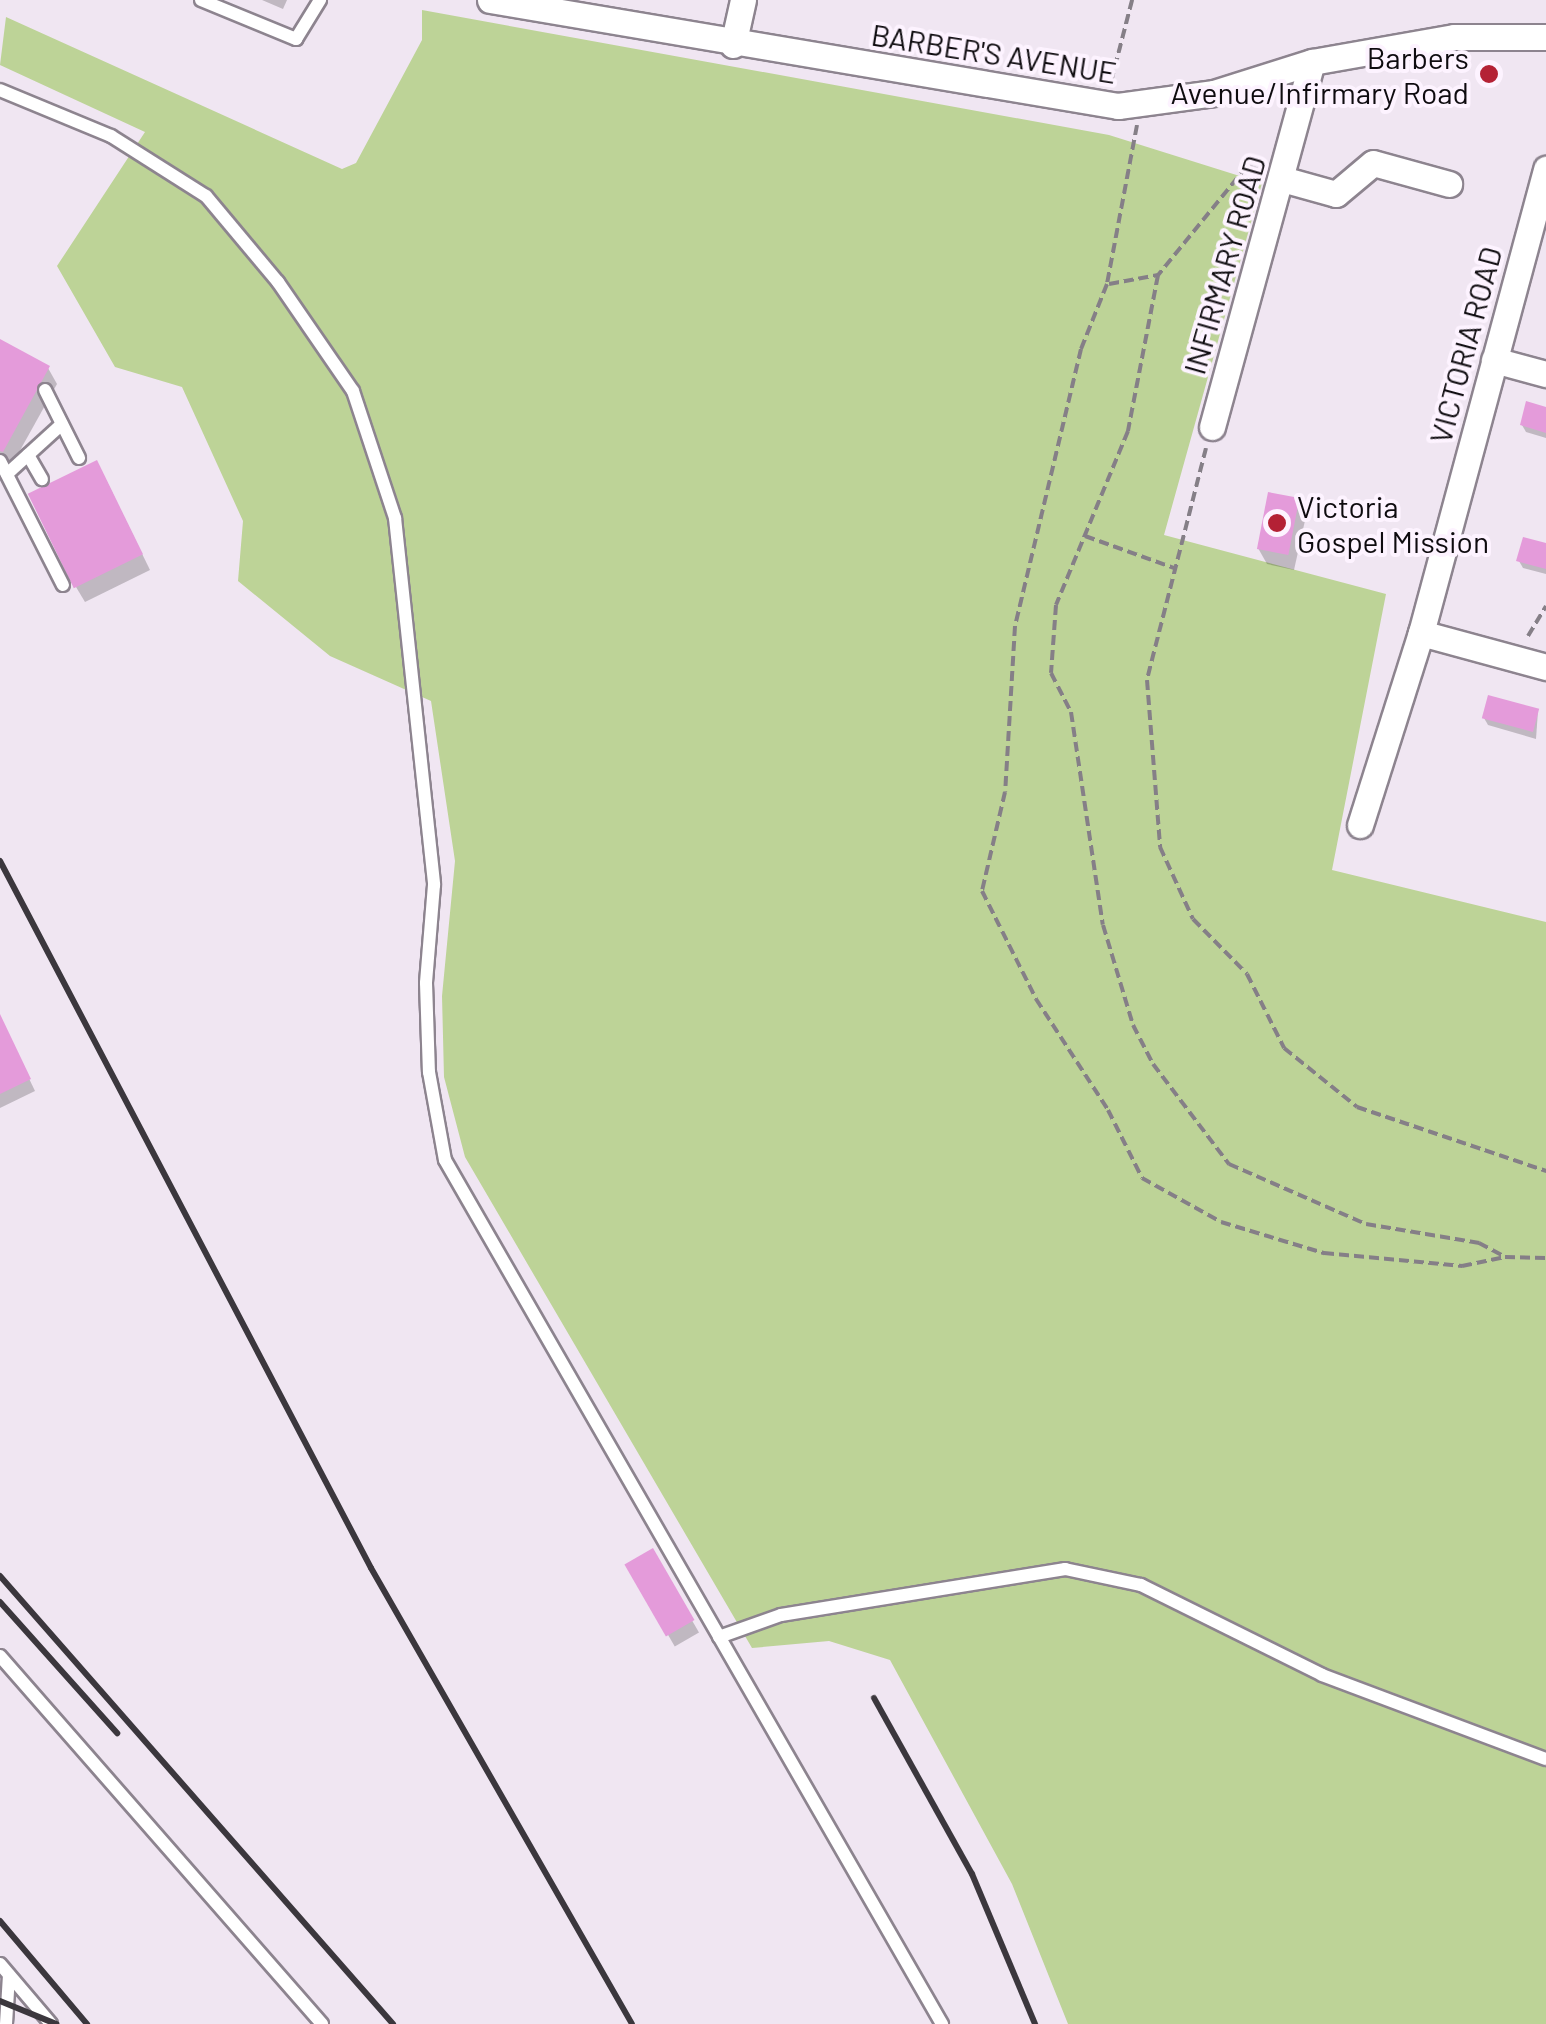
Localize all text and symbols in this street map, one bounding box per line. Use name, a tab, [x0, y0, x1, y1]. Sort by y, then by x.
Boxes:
street label: BARBER'S AVENUE	[869, 16, 1119, 90]
place label: Barbers Avenue/Infirmary Road	[1170, 39, 1469, 110]
marker: Barbers Avenue/Infirmary Road	[1478, 63, 1500, 85]
street label: INFIRMARY ROAD	[1176, 152, 1272, 378]
street label: VICTORIA ROAD	[1422, 243, 1508, 447]
place label: Victoria Gospel Mission	[1297, 488, 1489, 558]
marker: Victoria Gospel Mission	[1266, 512, 1288, 534]

